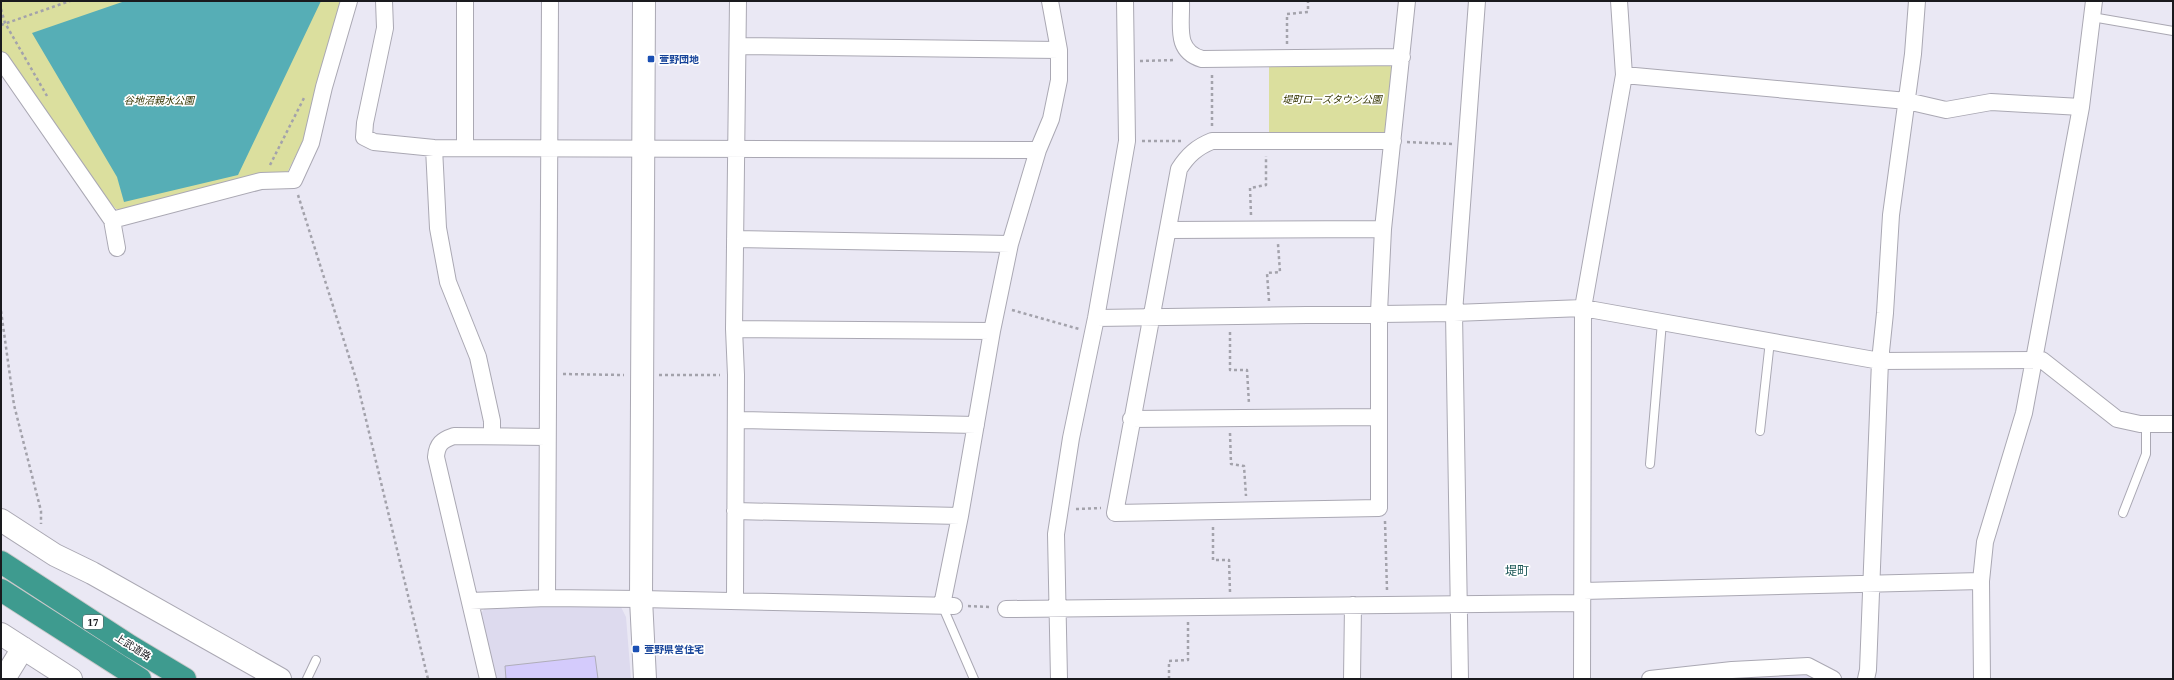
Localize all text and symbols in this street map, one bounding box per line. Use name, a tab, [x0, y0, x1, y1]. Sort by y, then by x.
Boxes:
place label: 萱野団地	[659, 53, 699, 66]
marker: 萱野団地	[646, 54, 656, 64]
park label: 堤町ローズタウン公園	[1282, 93, 1384, 106]
park label: 谷地沼親水公園	[124, 94, 196, 107]
district label: 堤町	[1505, 563, 1529, 578]
road number: 17	[83, 615, 103, 629]
street label: 上武道路	[113, 631, 153, 663]
place label: 萱野県営住宅	[644, 643, 704, 656]
marker: 萱野県営住宅	[631, 644, 641, 654]

